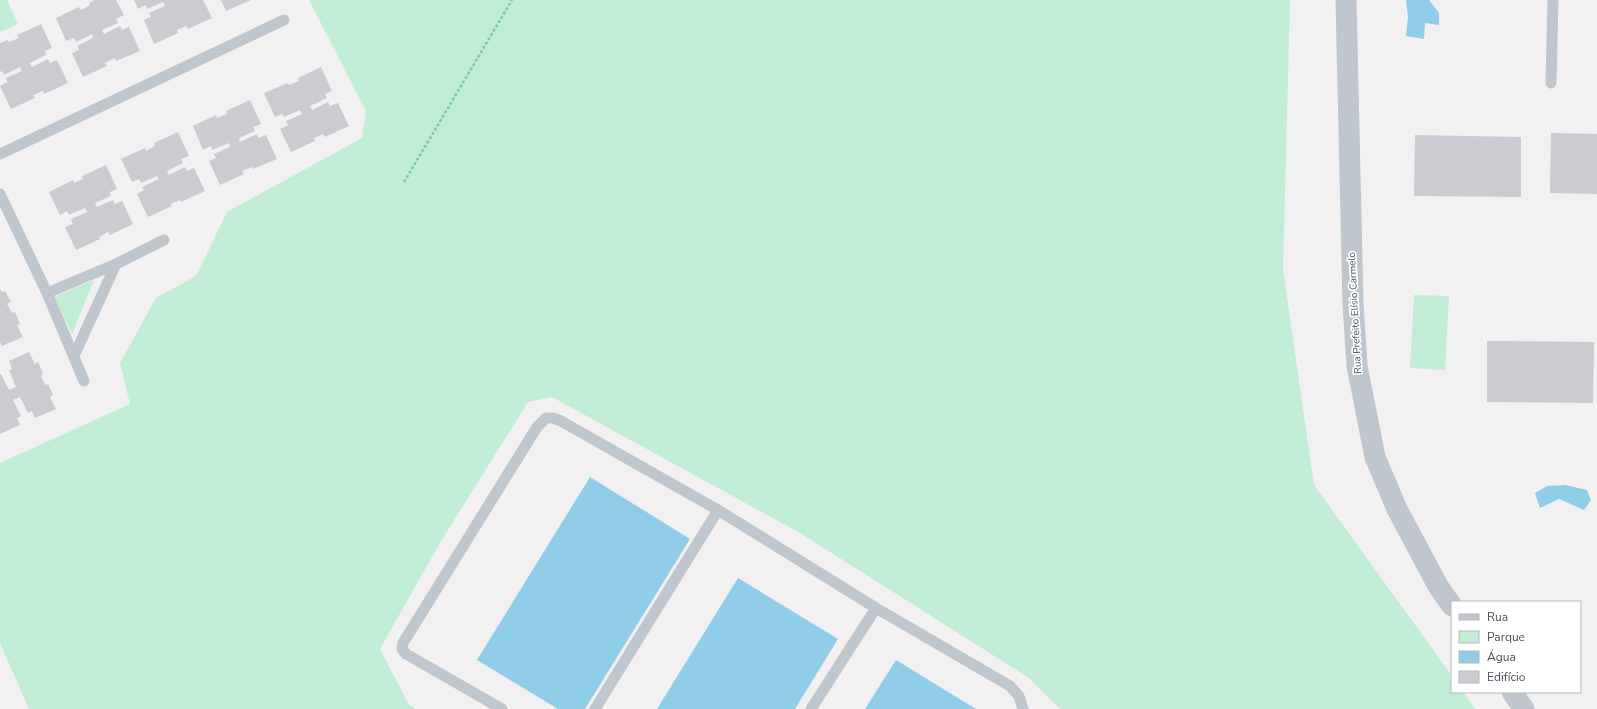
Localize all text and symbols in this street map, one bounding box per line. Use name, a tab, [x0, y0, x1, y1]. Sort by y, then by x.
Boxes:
street label: Rua Prefeito Elísio Carmelo	[1345, 251, 1365, 374]
legend	[1451, 601, 1581, 693]
text: Rua	[1487, 609, 1508, 625]
text: Parque	[1487, 629, 1525, 645]
text: Água	[1487, 649, 1516, 665]
text: Edifício	[1487, 669, 1526, 685]

